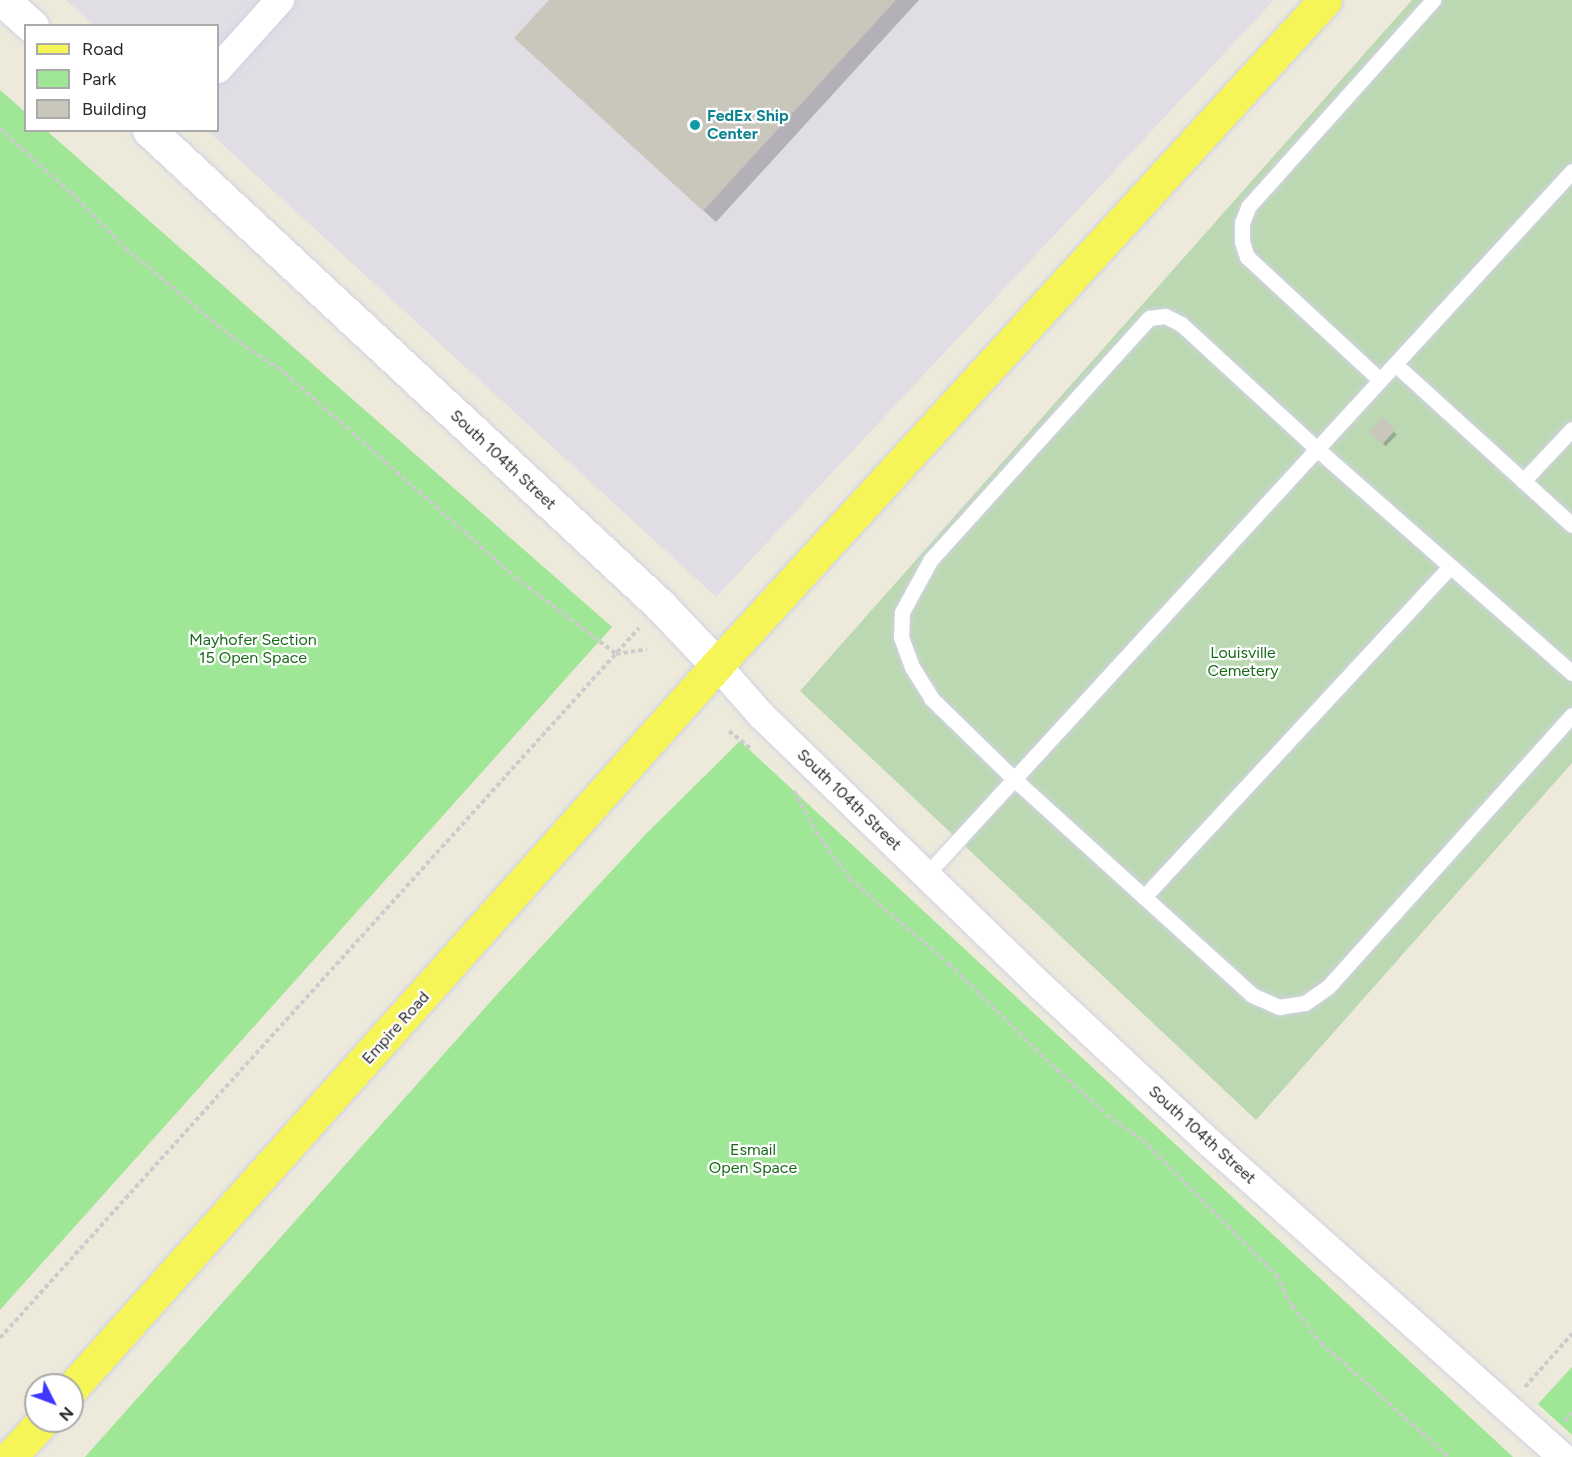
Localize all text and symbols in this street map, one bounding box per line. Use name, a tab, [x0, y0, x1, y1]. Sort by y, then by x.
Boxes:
legend	[24, 24, 219, 132]
text: Road	[82, 38, 123, 60]
text: Park	[82, 68, 116, 90]
text: Building	[82, 98, 147, 120]
place label: FedEx Ship Center	[707, 106, 789, 144]
marker: FedEx Ship Center	[688, 118, 702, 132]
street label: South 104th Street	[446, 406, 560, 514]
park label: Mayhofer Section 15 Open Space	[189, 630, 317, 668]
park label: Louisville Cemetery	[1207, 643, 1279, 681]
street label: South 104th Street	[793, 745, 905, 855]
street label: Empire Road	[358, 988, 434, 1068]
street label: South 104th Street	[1144, 1082, 1260, 1188]
park label: Esmail Open Space	[709, 1140, 797, 1178]
north arrow	[24, 1373, 84, 1433]
text: N	[55, 1403, 77, 1425]

